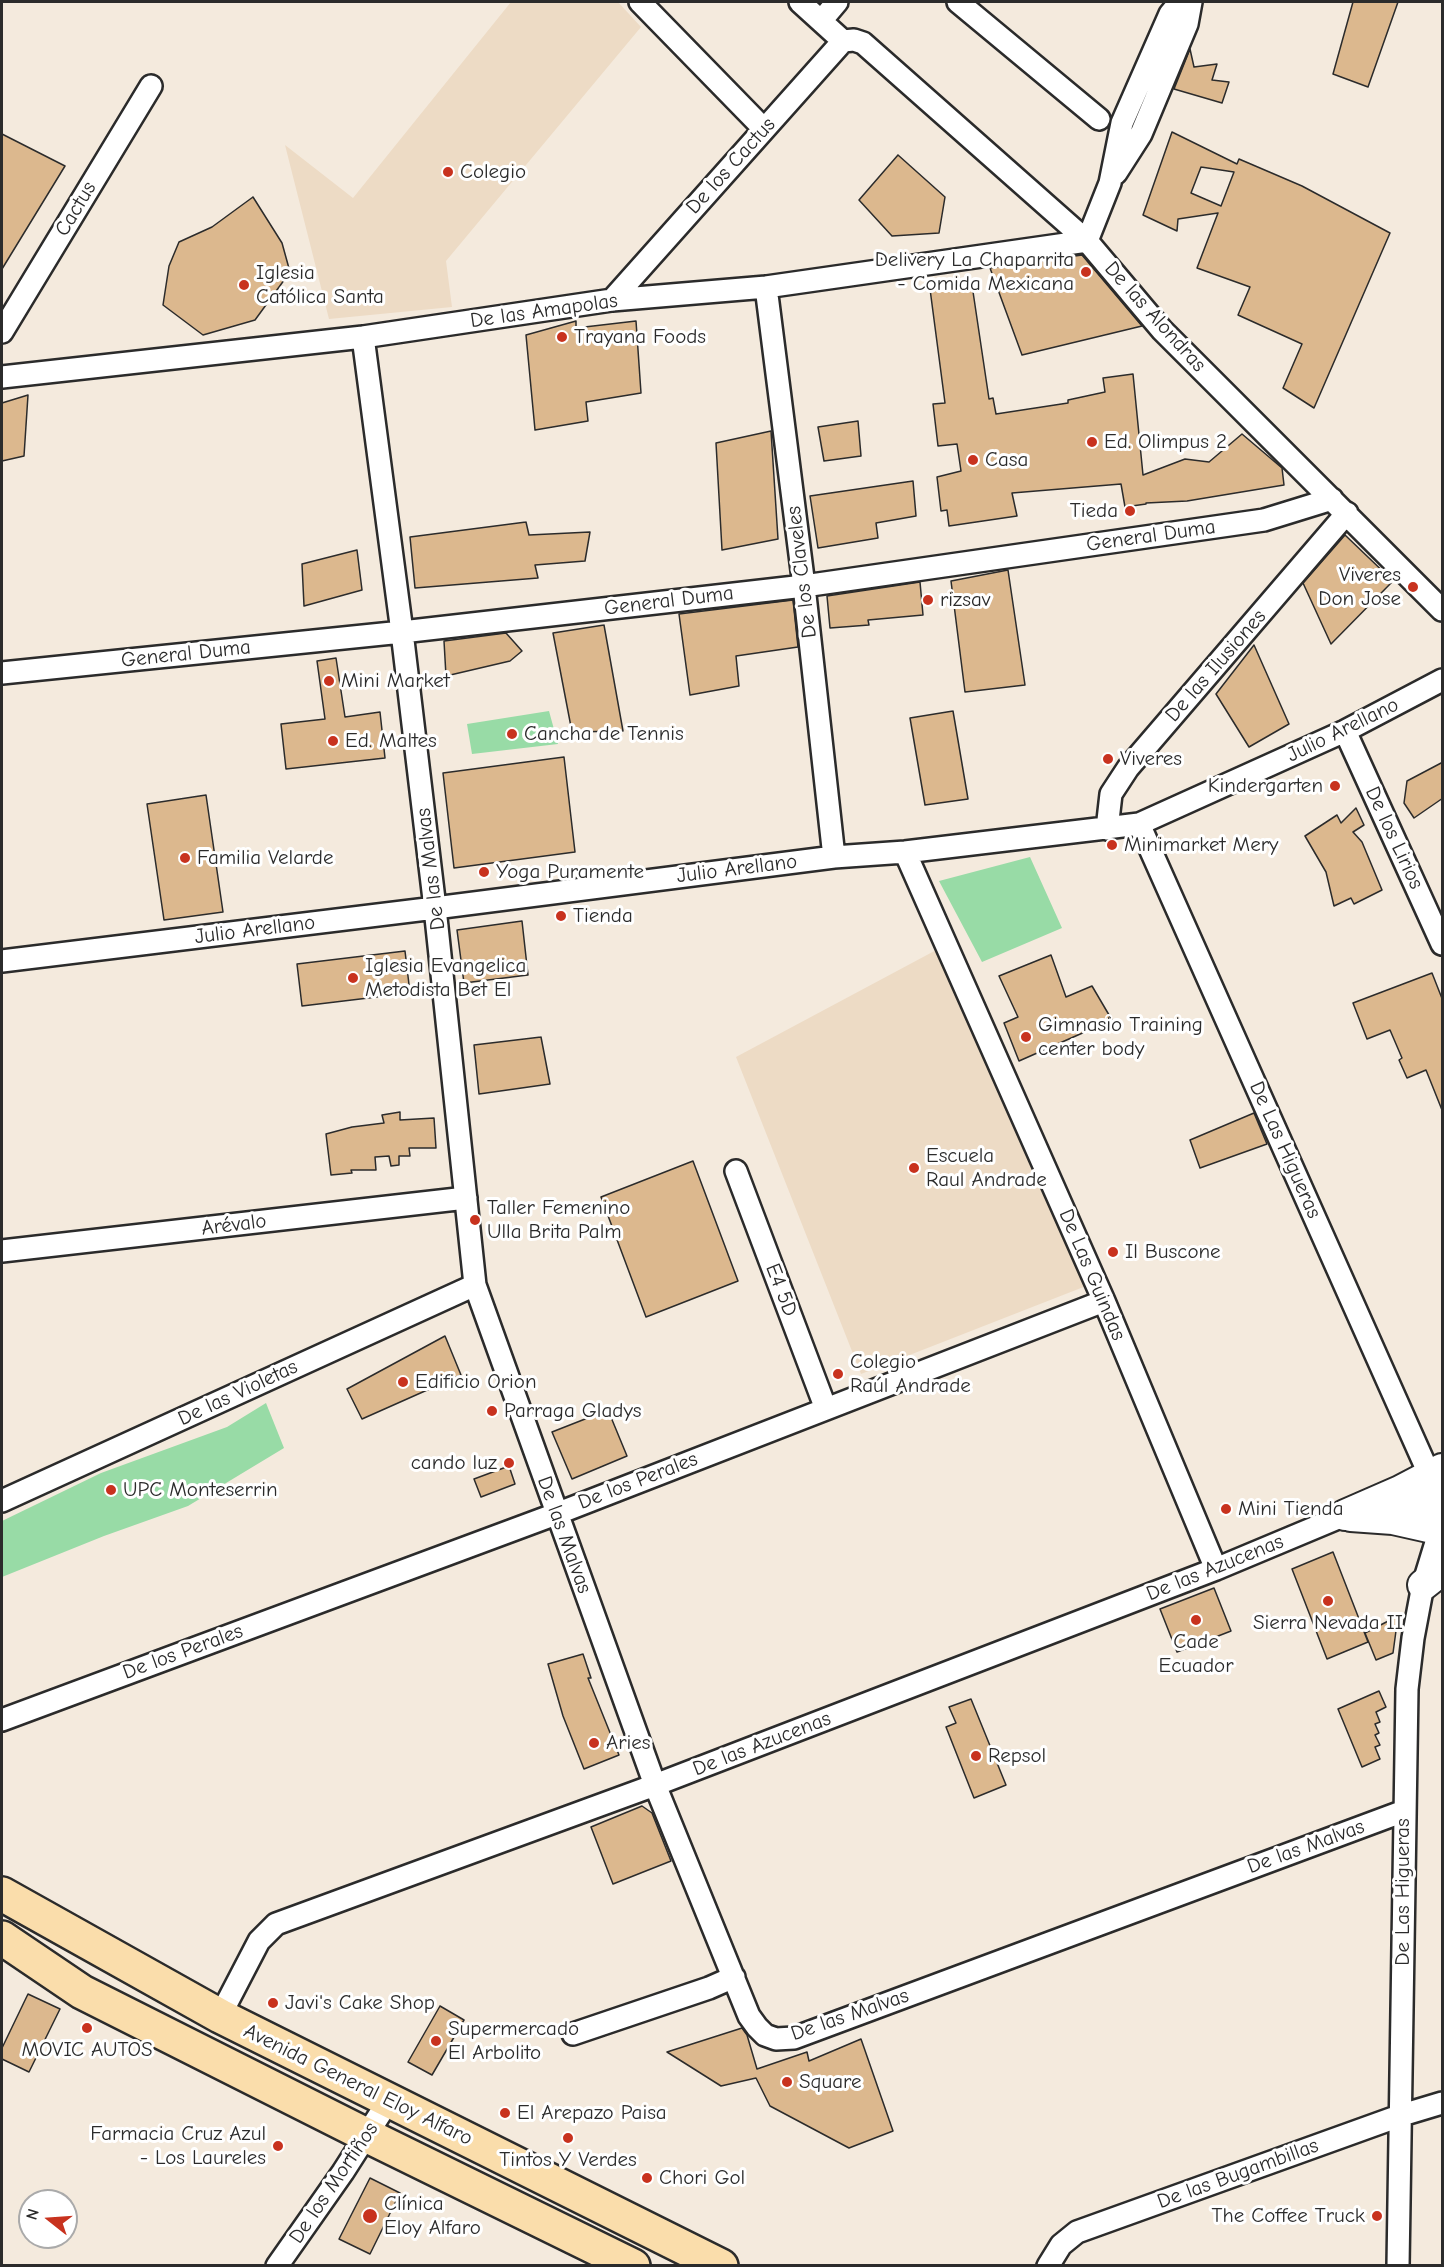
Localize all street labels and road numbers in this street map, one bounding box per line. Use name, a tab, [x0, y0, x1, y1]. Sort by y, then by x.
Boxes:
street label: De los Cactus	[681, 112, 781, 220]
street label: Cactus	[50, 177, 102, 241]
street label: De las Alondras	[1099, 257, 1211, 377]
street label: De las Amapolas	[469, 288, 619, 334]
street label: De los Claveles	[781, 504, 823, 640]
street label: General Duma	[1085, 514, 1217, 558]
street label: General Duma	[603, 581, 735, 621]
street label: De las Ilusiones	[1160, 605, 1272, 727]
street label: General Duma	[120, 635, 252, 673]
street label: Julio Arellano	[1283, 692, 1403, 768]
street label: De los Lirios	[1359, 783, 1429, 893]
street label: De las Malvas	[411, 806, 451, 932]
street label: Julio Arellano	[675, 849, 799, 889]
street label: Julio Arellano	[193, 910, 317, 950]
street label: De Las Higueras	[1244, 1078, 1326, 1222]
street label: De Las Guindas	[1053, 1205, 1131, 1345]
street label: Arévalo	[200, 1209, 268, 1241]
street label: E4 5D	[759, 1260, 803, 1320]
street label: De las Violetas	[174, 1354, 302, 1432]
street label: De los Perales	[575, 1447, 701, 1515]
street label: De las Malvas	[531, 1473, 597, 1597]
street label: De las Azucenas	[1143, 1529, 1287, 1607]
street label: De los Perales	[119, 1619, 247, 1685]
street label: De las Azucenas	[689, 1706, 835, 1782]
street label: De las Malvas	[1244, 1814, 1368, 1880]
street label: De Las Higueras	[1390, 1818, 1416, 1966]
street label: De las Malvas	[788, 1983, 912, 2047]
street label: Avenida General Eloy Alfaro	[240, 2019, 476, 2151]
street label: De los Mortiños	[284, 2117, 384, 2249]
street label: De las Bugambillas	[1154, 2133, 1322, 2215]

